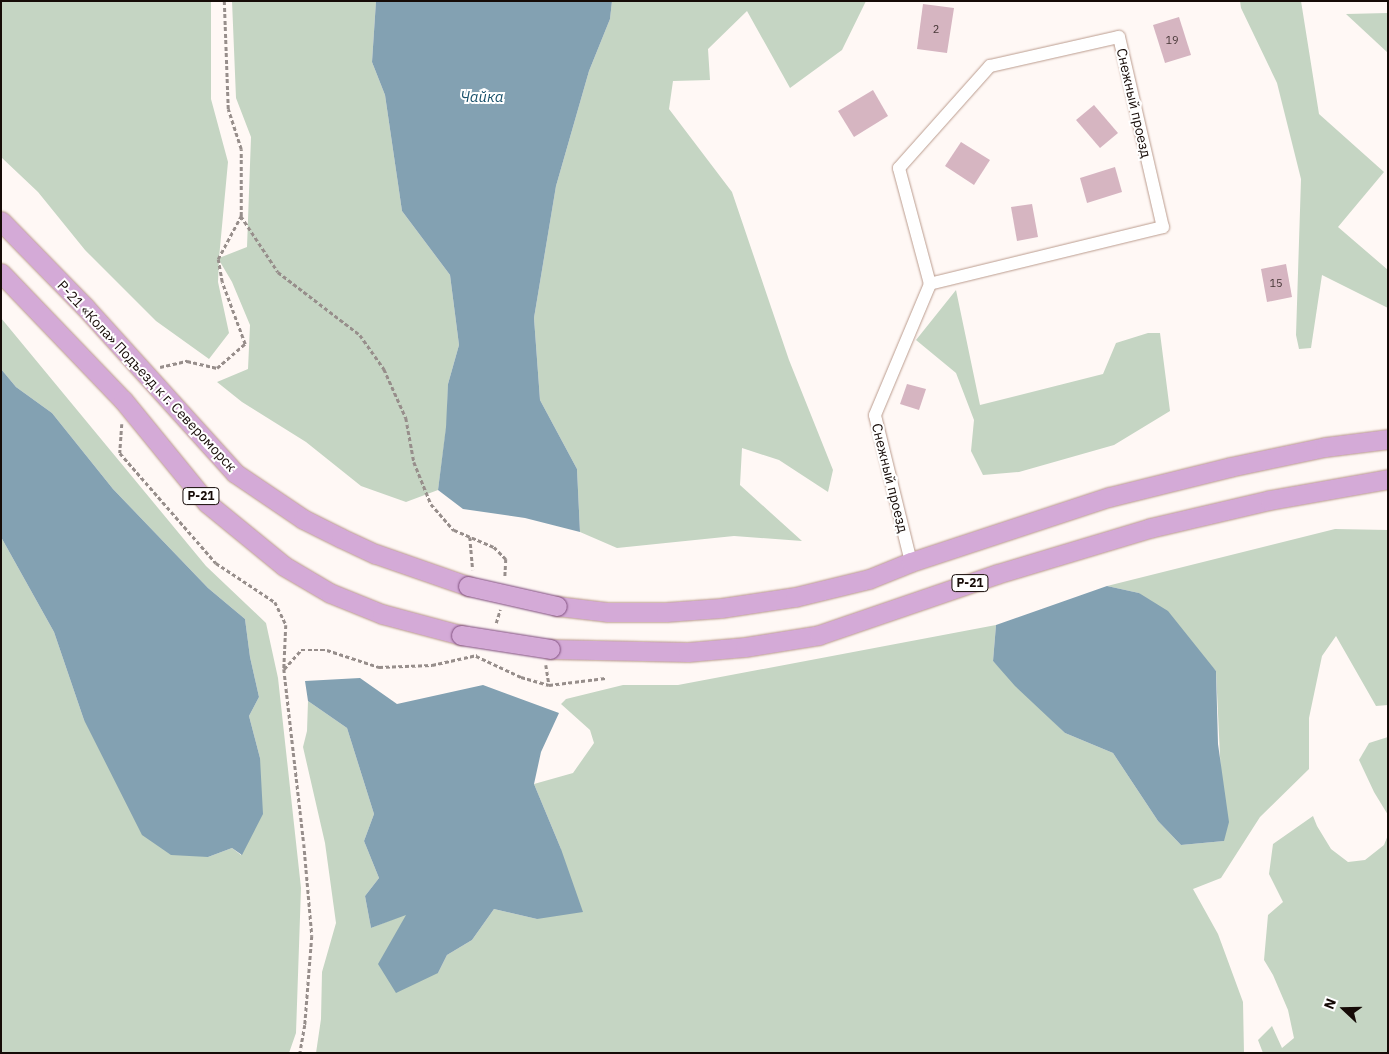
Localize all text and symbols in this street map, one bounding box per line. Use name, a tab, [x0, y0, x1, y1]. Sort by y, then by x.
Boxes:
house number: 2	[933, 22, 939, 36]
house number: 19	[1165, 33, 1179, 47]
street label: Снежный проезд	[1113, 46, 1155, 160]
water label: Чайка	[461, 88, 503, 106]
house number: 15	[1269, 276, 1283, 290]
street label: Р-21 «Кола» Подъезд к г. Североморск	[54, 277, 240, 475]
street label: Снежный проезд	[868, 422, 912, 534]
road number: Р-21	[182, 486, 220, 506]
road number: Р-21	[951, 574, 989, 592]
north arrow	[1319, 984, 1369, 1034]
text: N	[1320, 996, 1340, 1012]

